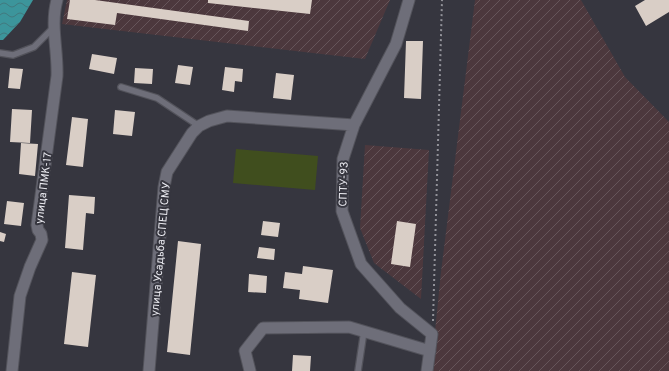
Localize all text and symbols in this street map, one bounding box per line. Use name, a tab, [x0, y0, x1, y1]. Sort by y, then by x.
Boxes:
street label: улица ПМК-17	[33, 151, 55, 225]
street label: СПТУ-93	[336, 161, 352, 207]
street label: улица Усадьба СПЕЦ СМУ	[148, 181, 174, 317]

